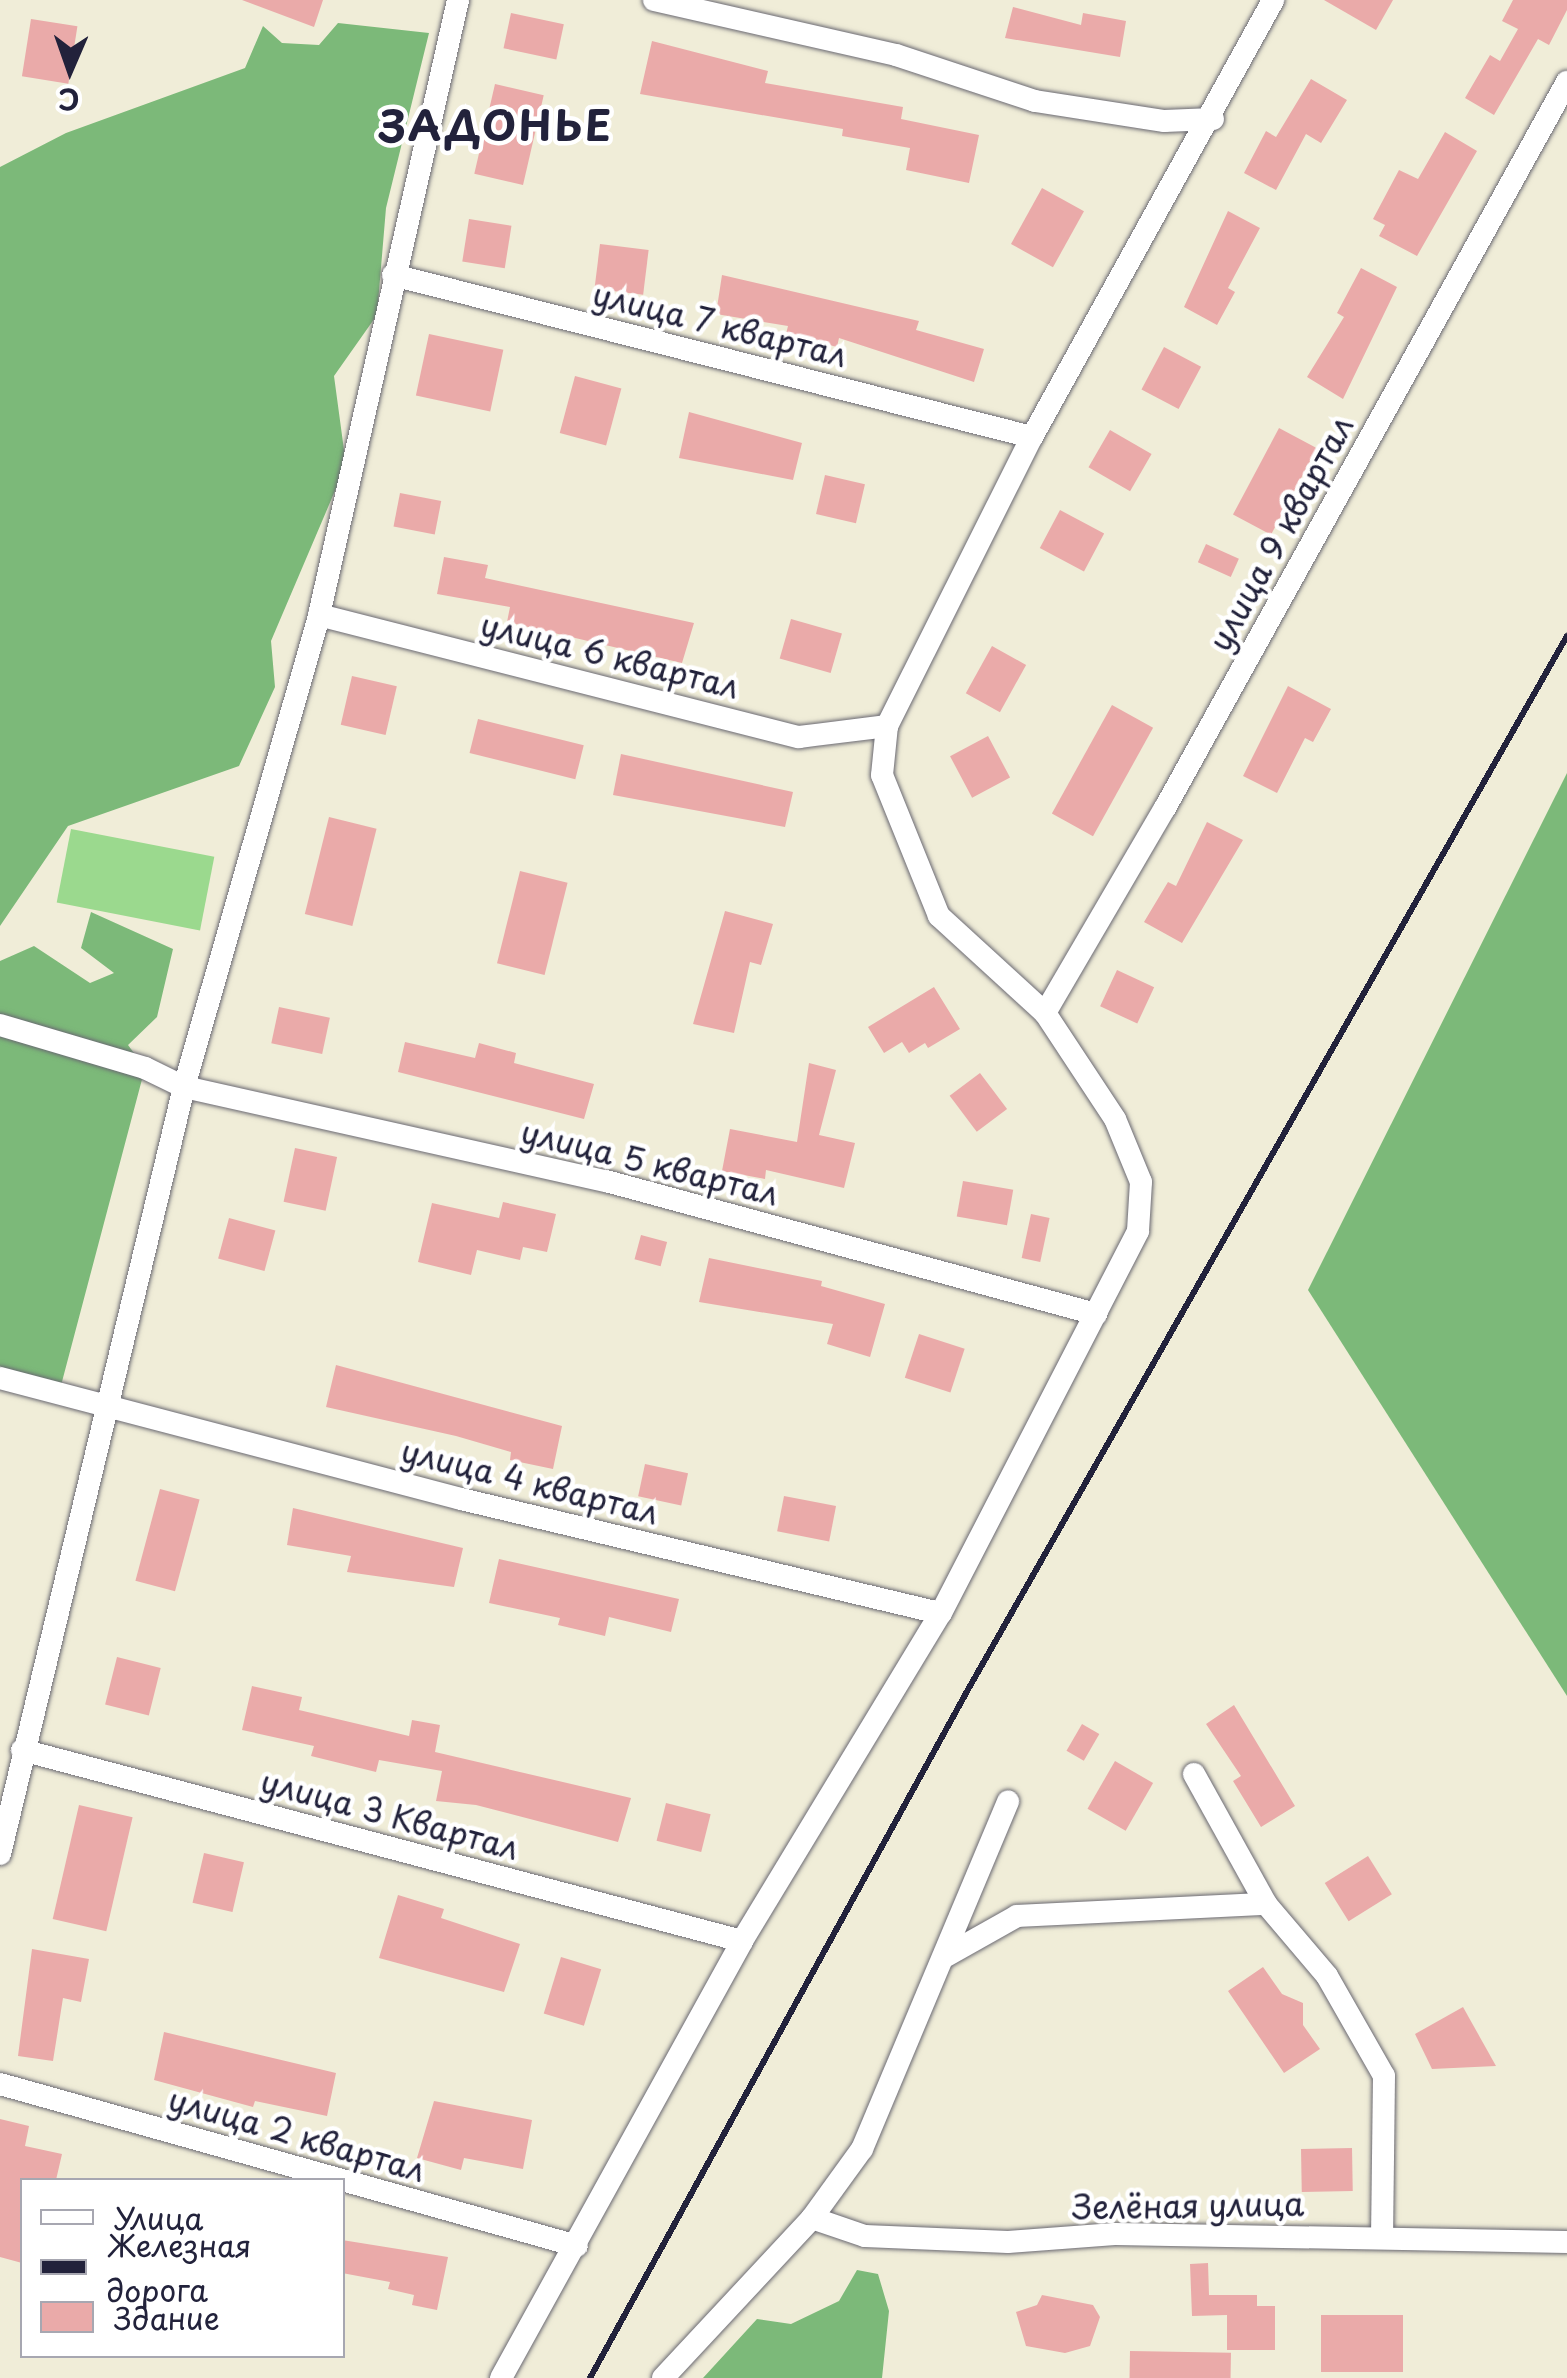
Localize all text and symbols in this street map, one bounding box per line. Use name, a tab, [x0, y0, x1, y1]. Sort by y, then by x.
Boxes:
north arrow	[20, 20, 120, 120]
text: С	[58, 79, 80, 122]
district label: ЗАДОНЬЕ	[380, 99, 612, 149]
street label: улица 7 квартал	[588, 274, 852, 374]
street label: улица 9 квартал	[1199, 408, 1361, 658]
street label: улица 6 квартал	[476, 604, 744, 706]
street label: улица 5 квартал	[517, 1111, 783, 1213]
street label: улица 4 квартал	[396, 1430, 664, 1532]
street label: улица 3 Квартал	[256, 1761, 524, 1867]
street label: улица 2 квартал	[163, 2079, 431, 2189]
legend	[20, 2178, 345, 2358]
street label: Зелёная улица	[1071, 2184, 1305, 2226]
text: Улица	[114, 2195, 203, 2240]
text: Железная дорога	[107, 2222, 252, 2312]
text: Здание	[114, 2295, 220, 2340]

